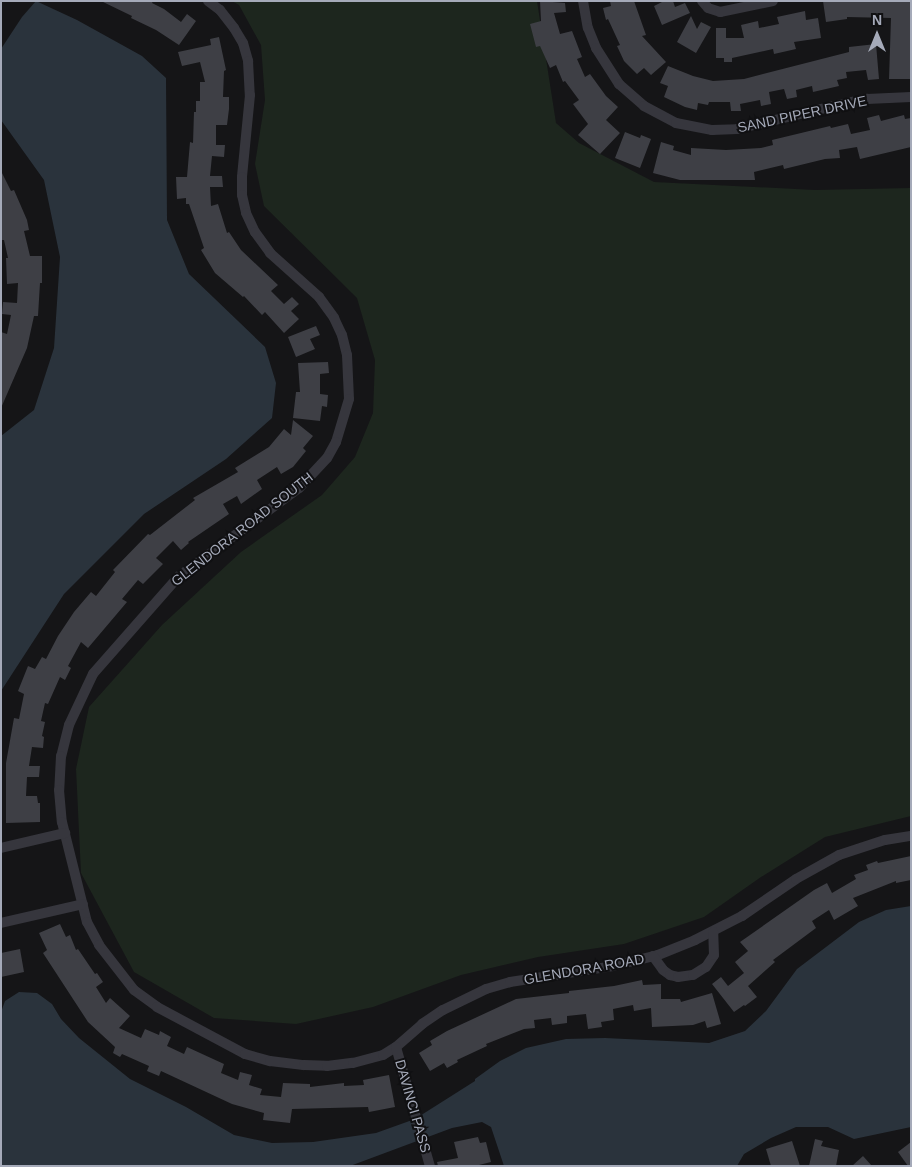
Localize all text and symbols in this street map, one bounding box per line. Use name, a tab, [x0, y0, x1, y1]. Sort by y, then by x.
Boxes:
north arrow	[852, 10, 902, 60]
text: N	[872, 12, 882, 28]
street label: SAND PIPER DRIVE	[736, 92, 868, 136]
street label: GLENDORA ROAD SOUTH	[168, 468, 316, 590]
street label: GLENDORA ROAD	[522, 950, 646, 988]
street label: DAVINCI PASS	[392, 1058, 434, 1154]

